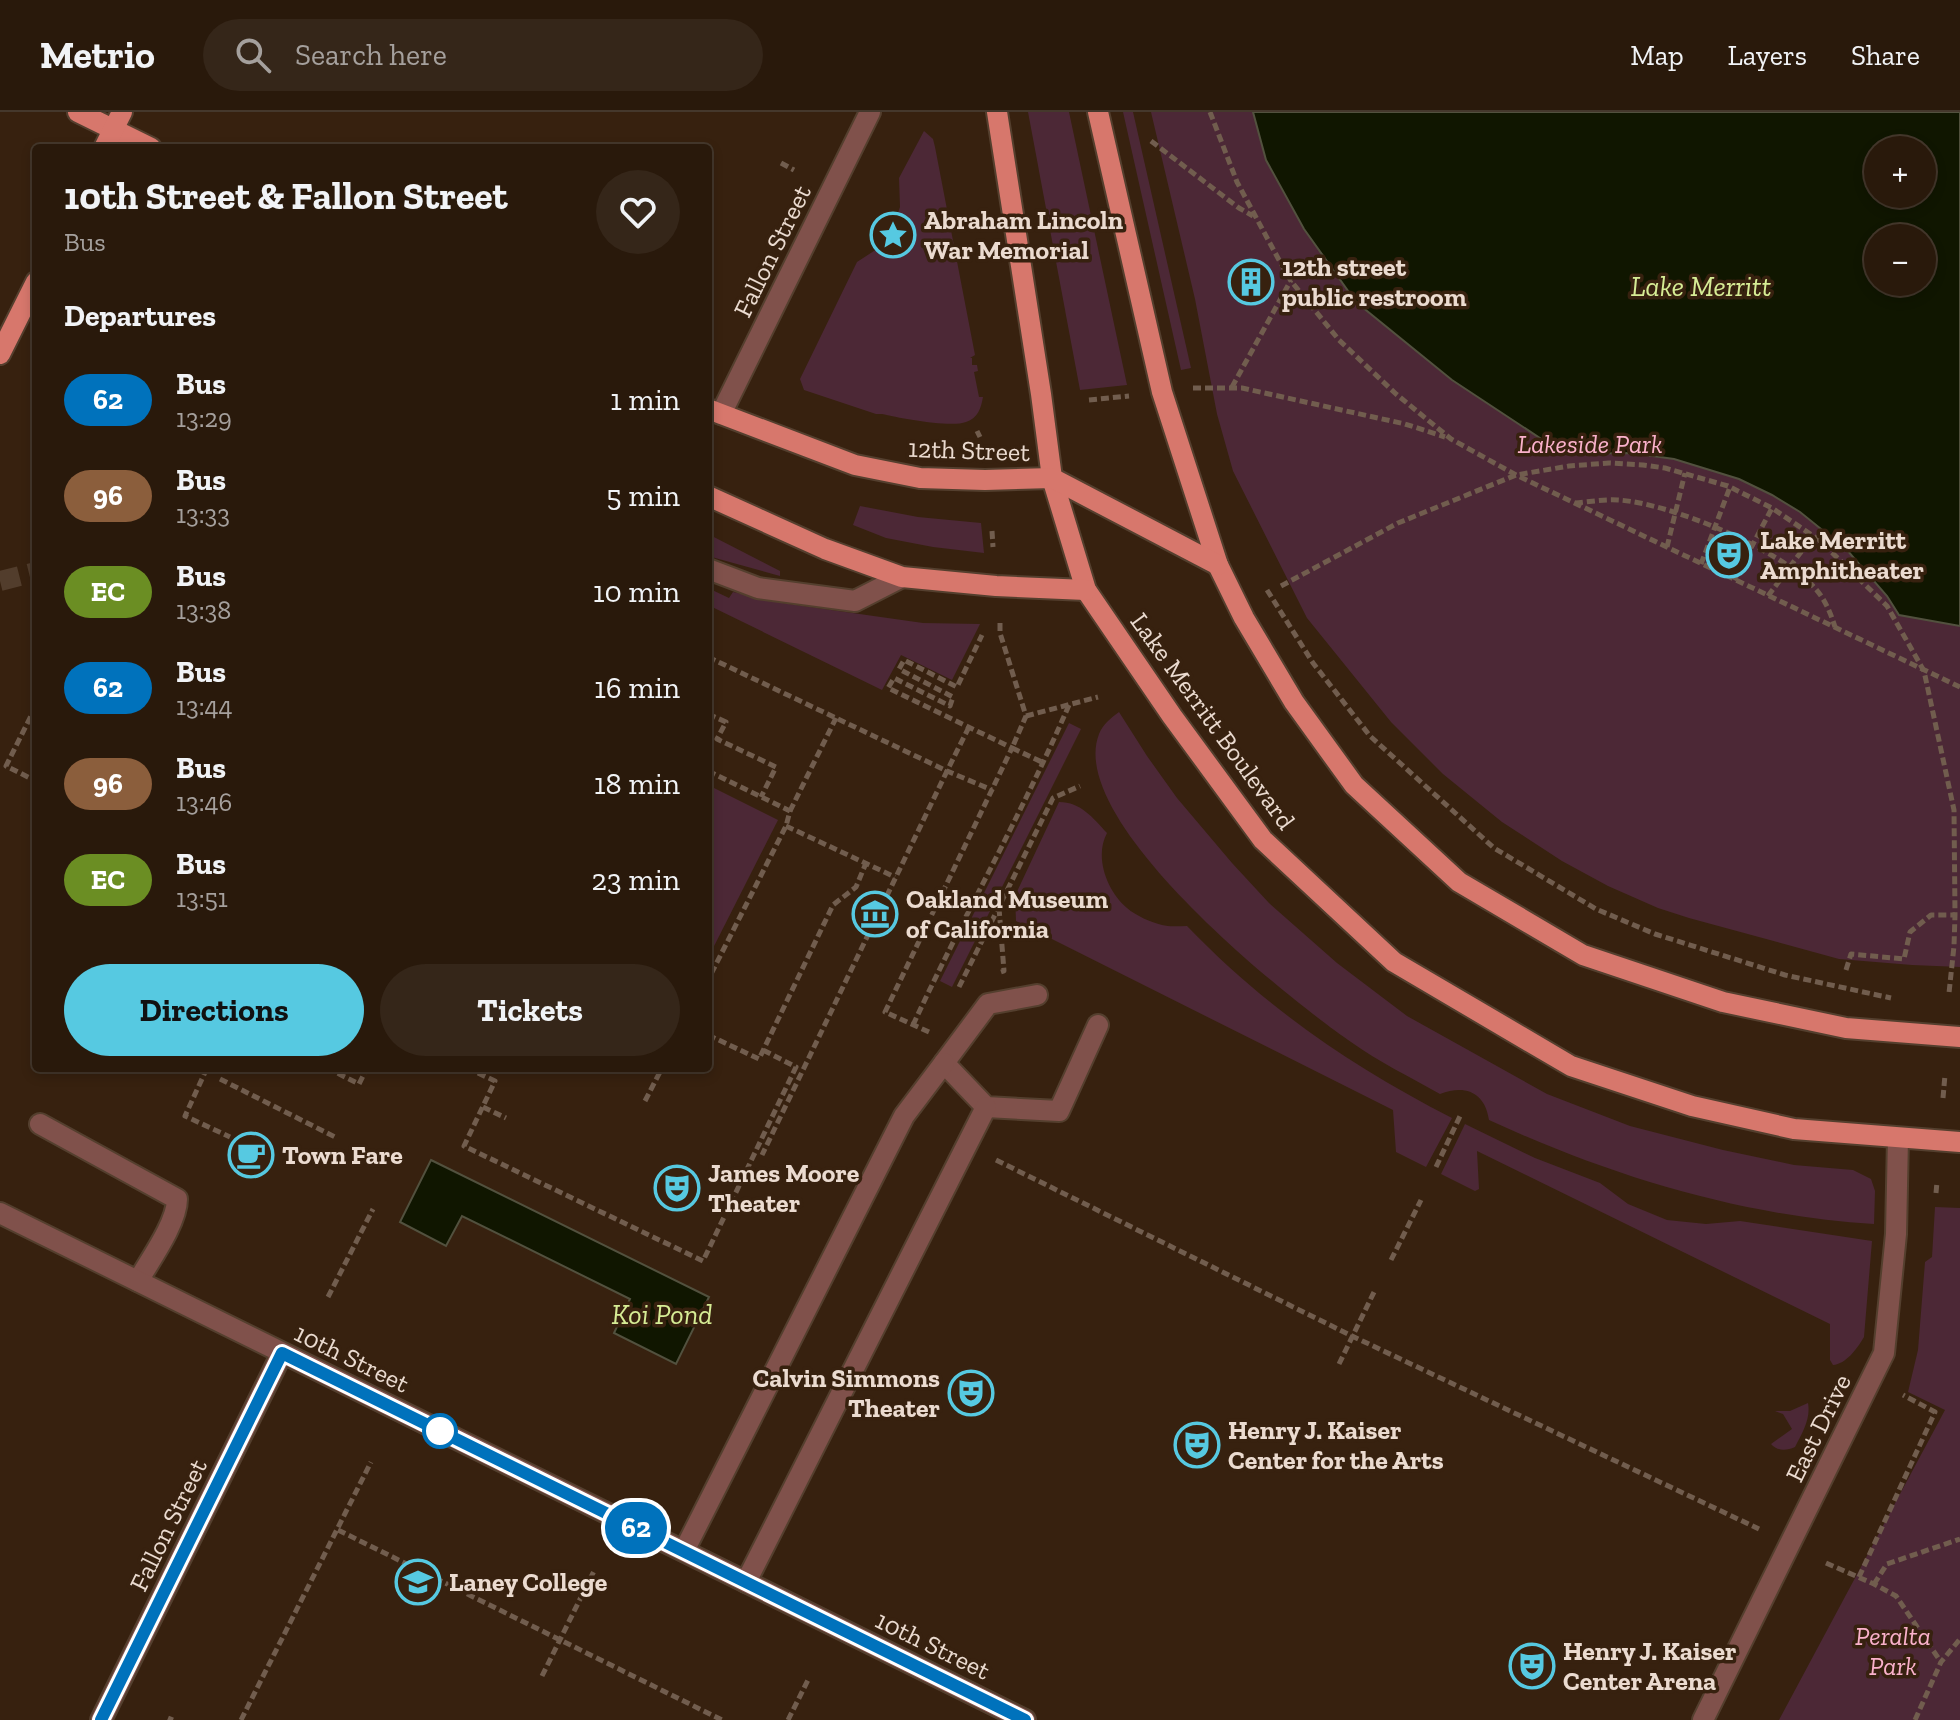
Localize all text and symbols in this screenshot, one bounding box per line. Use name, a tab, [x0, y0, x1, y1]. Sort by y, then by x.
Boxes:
search box	[203, 19, 763, 91]
text: Metrio	[40, 32, 155, 78]
icon: search	[231, 33, 275, 77]
text: Search here	[295, 37, 447, 73]
text: Map	[1630, 39, 1684, 72]
text: Layers	[1728, 39, 1807, 72]
text: Share	[1851, 39, 1920, 72]
map controls	[1864, 136, 1936, 296]
button: +	[1864, 136, 1936, 208]
button: heart	[596, 170, 680, 254]
text: 10th Street & Fallon Street	[64, 173, 508, 219]
street label: Fallon Street	[726, 179, 818, 322]
place label: Abraham Lincoln War Memorial	[924, 204, 1124, 266]
place icon: Abraham Lincoln War Memorial	[869, 211, 917, 259]
button: −	[1864, 224, 1936, 296]
text: Bus	[64, 226, 106, 258]
place label: 12th street public restroom	[1282, 251, 1467, 313]
building icon: 12th street public restroom	[1227, 258, 1275, 306]
water label: Lake Merritt	[1631, 270, 1772, 303]
text: Departures	[64, 298, 216, 334]
text: Bus	[176, 366, 226, 402]
text: 1 min	[610, 382, 680, 418]
text: 62	[93, 383, 123, 416]
text: 13:29	[176, 402, 232, 434]
park label: Lakeside Park	[1517, 428, 1663, 460]
street label: 12th Street	[908, 432, 1031, 468]
text: Bus	[176, 462, 226, 498]
text: 5 min	[606, 478, 680, 514]
text: 96	[93, 479, 123, 512]
text: 13:33	[176, 498, 230, 530]
place label: Lake Merritt Amphitheater	[1760, 524, 1924, 586]
theatre icon: Lake Merritt Amphitheater	[1705, 531, 1753, 579]
text: Bus	[176, 558, 226, 594]
text: 10 min	[593, 574, 680, 610]
text: EC	[91, 575, 125, 608]
text: 13:38	[176, 594, 231, 626]
street label: Lake Merritt Boulevard	[1124, 606, 1302, 836]
text: Bus	[176, 654, 226, 690]
text: 16 min	[594, 670, 680, 706]
text: 62	[93, 671, 123, 704]
text: 13:44	[176, 690, 233, 722]
text: Bus	[176, 750, 226, 786]
text: 18 min	[594, 766, 680, 802]
text: 96	[93, 767, 123, 800]
text: 13:46	[176, 786, 232, 818]
text: Bus	[176, 846, 226, 882]
text: 23 min	[592, 862, 680, 898]
text: EC	[91, 863, 125, 896]
text: 13:51	[176, 882, 228, 914]
place label: Oakland Museum of California	[906, 883, 1109, 945]
museum icon: Oakland Museum of California	[851, 890, 899, 938]
button: Directions	[64, 964, 364, 1056]
button: Tickets	[380, 964, 680, 1056]
cafe icon: Town Fare	[227, 1131, 275, 1179]
place label: Town Fare	[282, 1139, 403, 1171]
place label: James Moore Theater	[708, 1157, 860, 1219]
theatre icon: James Moore Theater	[653, 1164, 701, 1212]
water label: Koi Pond	[611, 1298, 713, 1331]
street label: 10th Street	[290, 1317, 415, 1400]
place label: Calvin Simmons Theater	[753, 1362, 940, 1424]
theatre icon: Calvin Simmons Theater	[947, 1369, 995, 1417]
street label: East Drive	[1778, 1369, 1858, 1487]
unlabelled marker	[423, 1414, 457, 1448]
place label: Henry J. Kaiser Center for the Arts	[1228, 1414, 1444, 1476]
theatre icon: Henry J. Kaiser Center for the Arts	[1173, 1421, 1221, 1469]
street label: Fallon Street	[122, 1453, 214, 1596]
line badge: 62	[600, 1502, 672, 1554]
text: 62	[621, 1511, 651, 1544]
school or university icon: Laney College	[394, 1558, 442, 1606]
place label: Laney College	[449, 1566, 608, 1598]
street label: 10th Street	[871, 1604, 996, 1687]
park label: Peralta Park	[1855, 1620, 1931, 1682]
place label: Henry J. Kaiser Center Arena	[1563, 1635, 1737, 1697]
theatre icon: Henry J. Kaiser Center Arena	[1508, 1642, 1556, 1690]

